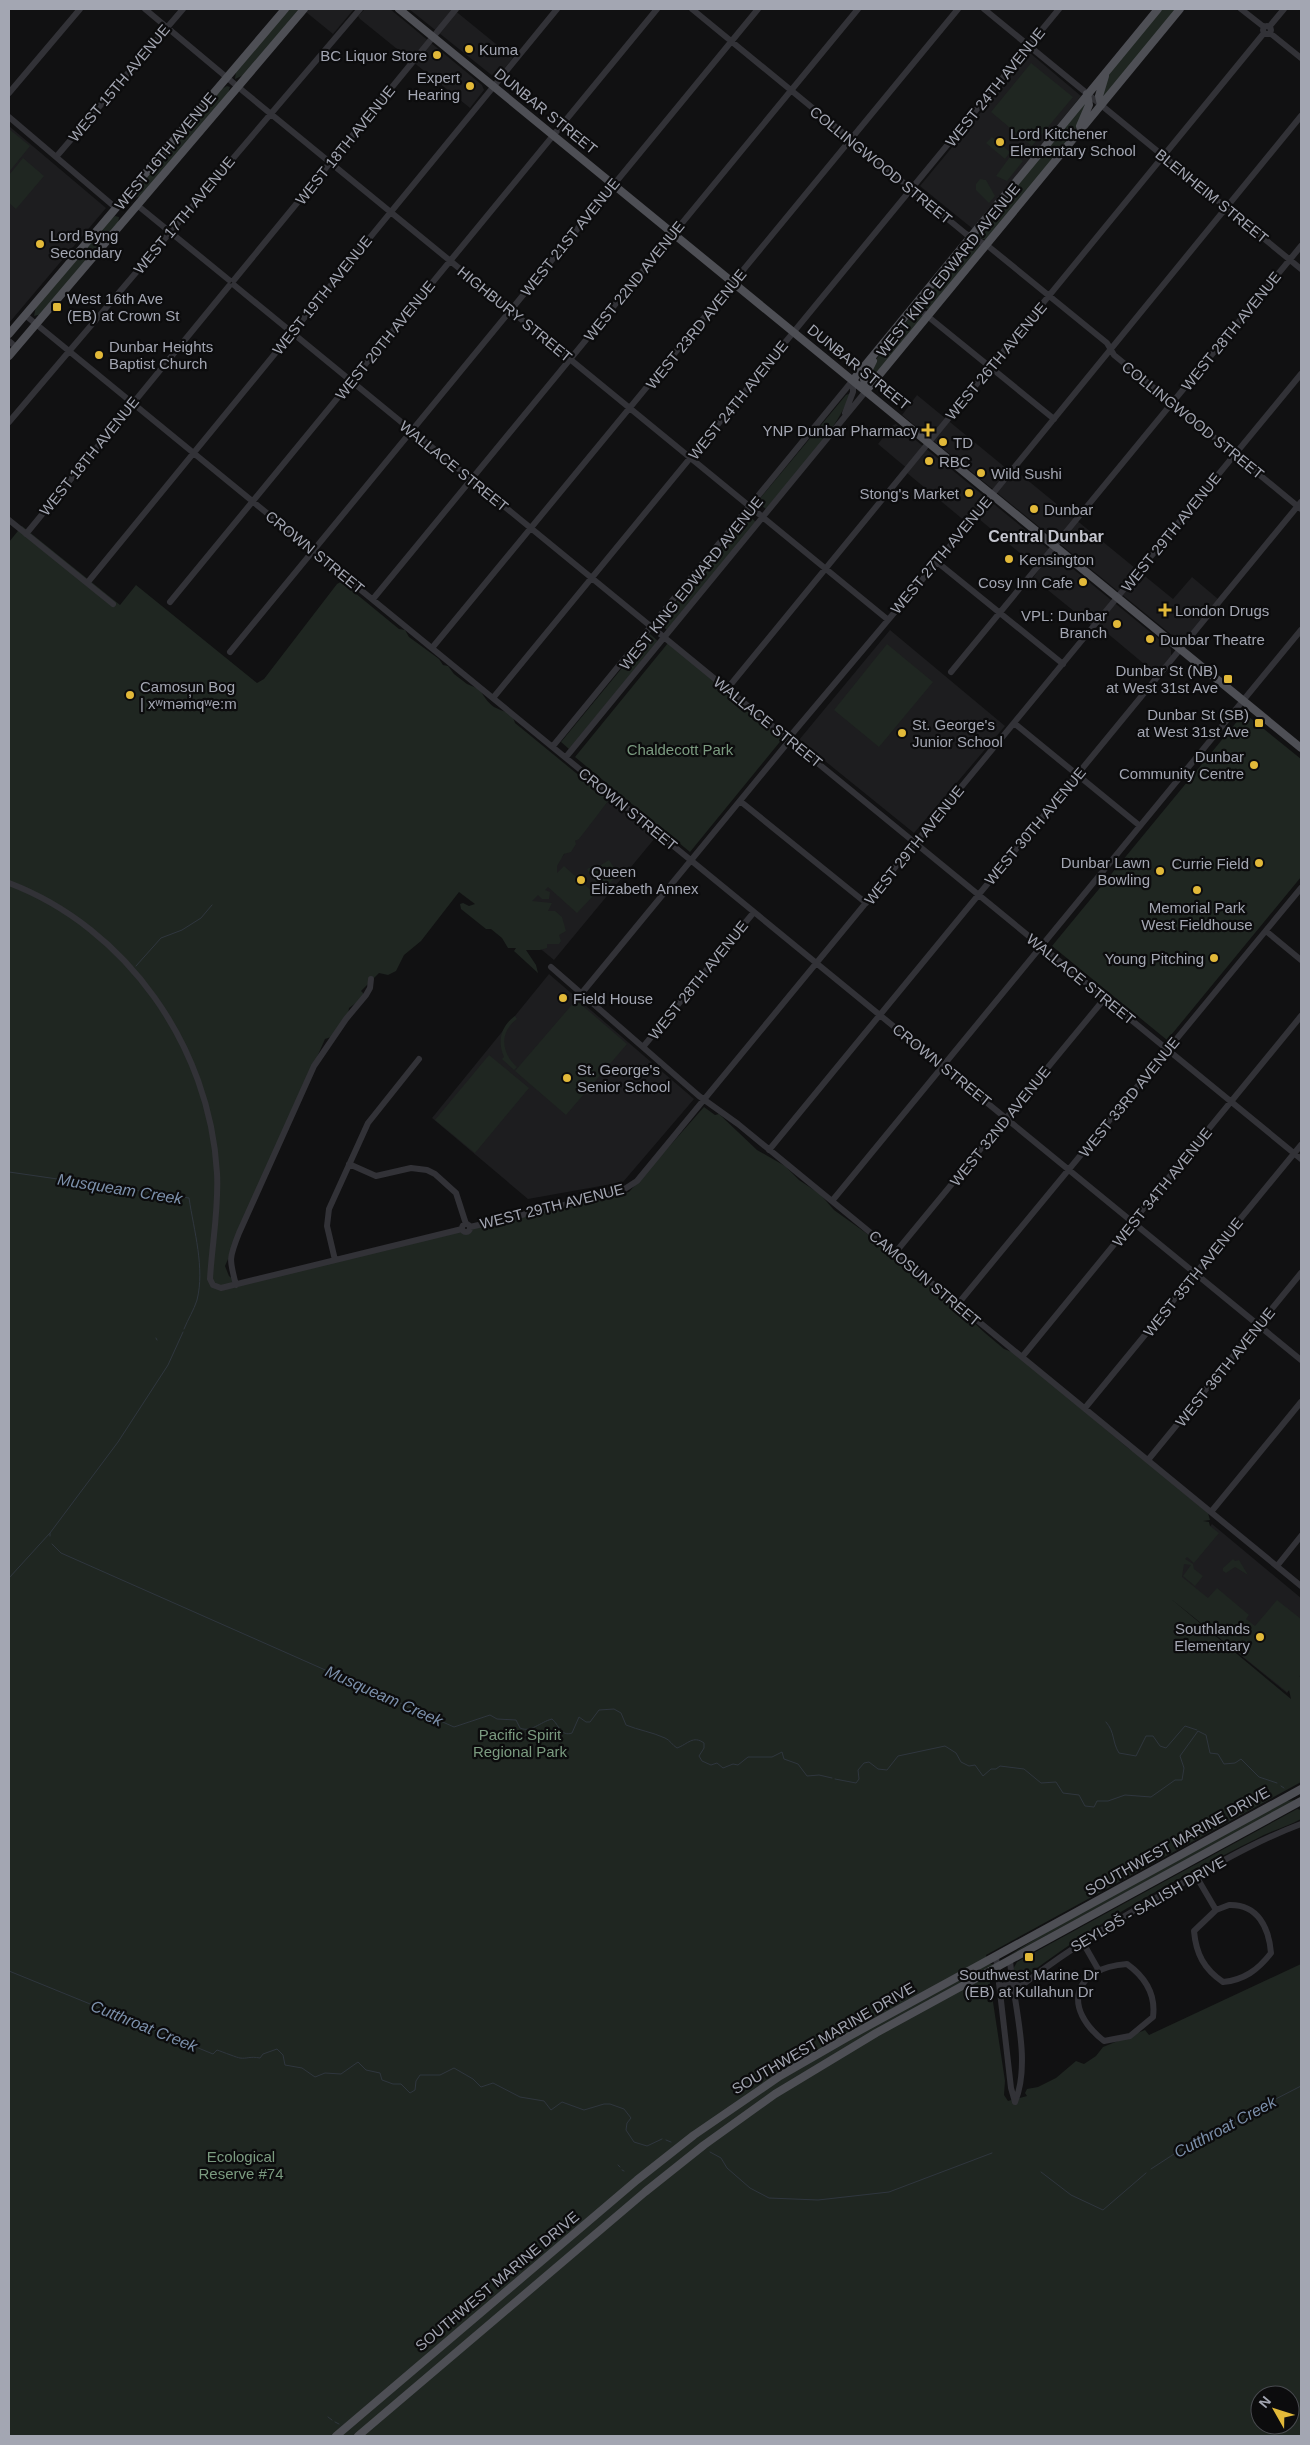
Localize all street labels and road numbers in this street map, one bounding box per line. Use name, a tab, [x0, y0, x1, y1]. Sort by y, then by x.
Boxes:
street label: WEST 15TH AVENUE	[65, 21, 173, 145]
street label: WEST 24TH AVENUE	[942, 24, 1048, 150]
street label: DUNBAR STREET	[491, 65, 601, 157]
street label: WEST 18TH AVENUE	[292, 82, 398, 208]
street label: WEST 16TH AVENUE	[111, 89, 219, 213]
street label: COLLINGWOOD STREET	[807, 103, 955, 227]
street label: BLENHEIM STREET	[1152, 145, 1272, 247]
street label: WEST 17TH AVENUE	[130, 153, 238, 277]
street label: WEST 21ST AVENUE	[517, 175, 623, 299]
street label: WEST KING EDWARD AVENUE	[873, 180, 1023, 360]
street label: WEST 22ND AVENUE	[580, 218, 688, 344]
street label: WEST 19TH AVENUE	[269, 232, 375, 358]
street label: HIGHBURY STREET	[454, 263, 576, 365]
street label: WEST 23RD AVENUE	[642, 266, 750, 392]
street label: WEST 28TH AVENUE	[1178, 268, 1284, 394]
street label: WEST 20TH AVENUE	[332, 277, 438, 403]
street label: WEST 26TH AVENUE	[942, 299, 1050, 423]
street label: DUNBAR STREET	[804, 321, 914, 413]
street label: WEST 24TH AVENUE	[685, 337, 791, 463]
street label: COLLINGWOOD STREET	[1119, 358, 1267, 482]
street label: WEST 18TH AVENUE	[36, 393, 142, 519]
street label: WALLACE STREET	[396, 417, 512, 515]
street label: WEST 29TH AVENUE	[1118, 469, 1224, 595]
street label: WEST KING EDWARD AVENUE	[616, 493, 766, 673]
street label: WEST 27TH AVENUE	[887, 493, 995, 617]
street label: CROWN STREET	[262, 507, 368, 597]
street label: WALLACE STREET	[710, 673, 826, 771]
street label: CROWN STREET	[575, 764, 681, 854]
street label: WEST 30TH AVENUE	[981, 764, 1089, 888]
street label: WEST 29TH AVENUE	[861, 782, 967, 908]
street label: WEST 28TH AVENUE	[645, 917, 751, 1043]
street label: WALLACE STREET	[1023, 930, 1139, 1028]
street label: CROWN STREET	[889, 1020, 995, 1110]
street label: WEST 33RD AVENUE	[1075, 1034, 1183, 1160]
street label: WEST 32ND AVENUE	[946, 1063, 1054, 1189]
street label: WEST 34TH AVENUE	[1109, 1124, 1215, 1250]
street label: WEST 29TH AVENUE	[478, 1180, 626, 1232]
street label: WEST 35TH AVENUE	[1140, 1214, 1246, 1340]
street label: CAMOSUN STREET	[866, 1226, 984, 1330]
street label: WEST 36TH AVENUE	[1172, 1304, 1278, 1430]
street label: SOUTHWEST MARINE DRIVE	[1082, 1783, 1272, 1899]
street label: SEYLƏŠ - SALISH DRIVE	[1067, 1853, 1229, 1955]
street label: SOUTHWEST MARINE DRIVE	[729, 1979, 917, 2097]
street label: SOUTHWEST MARINE DRIVE	[412, 2208, 582, 2354]

